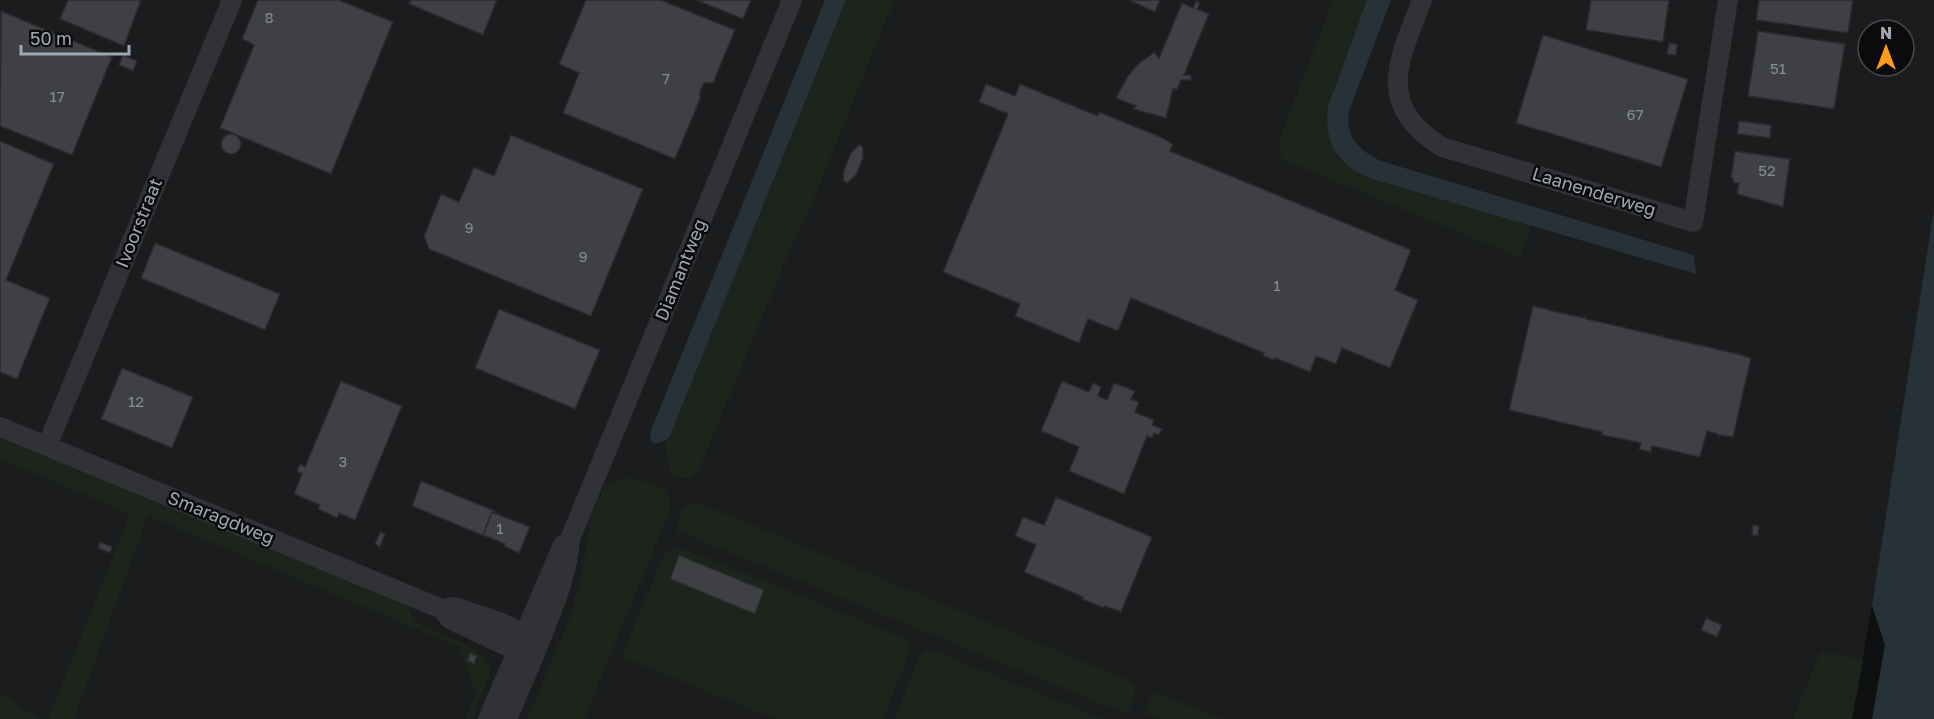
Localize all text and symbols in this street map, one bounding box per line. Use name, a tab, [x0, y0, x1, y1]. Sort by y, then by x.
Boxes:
house number: 8	[264, 8, 274, 26]
scale bar	[21, 18, 129, 56]
north arrow	[1856, 18, 1916, 78]
text: N	[1880, 23, 1892, 43]
text: 50 m	[30, 27, 72, 49]
house number: 51	[1770, 59, 1786, 77]
house number: 7	[662, 69, 670, 87]
house number: 17	[49, 87, 65, 105]
house number: 67	[1626, 105, 1644, 123]
house number: 52	[1758, 161, 1776, 179]
street label: Laanenderweg	[1530, 162, 1659, 220]
street label: Ivoorstraat	[110, 174, 166, 271]
street label: Diamantweg	[650, 215, 710, 324]
house number: 9	[464, 218, 474, 236]
house number: 9	[578, 247, 588, 265]
house number: 1	[1273, 276, 1281, 294]
house number: 12	[128, 392, 144, 410]
house number: 3	[339, 452, 347, 470]
street label: Smaragdweg	[165, 486, 278, 548]
house number: 1	[496, 519, 504, 537]

